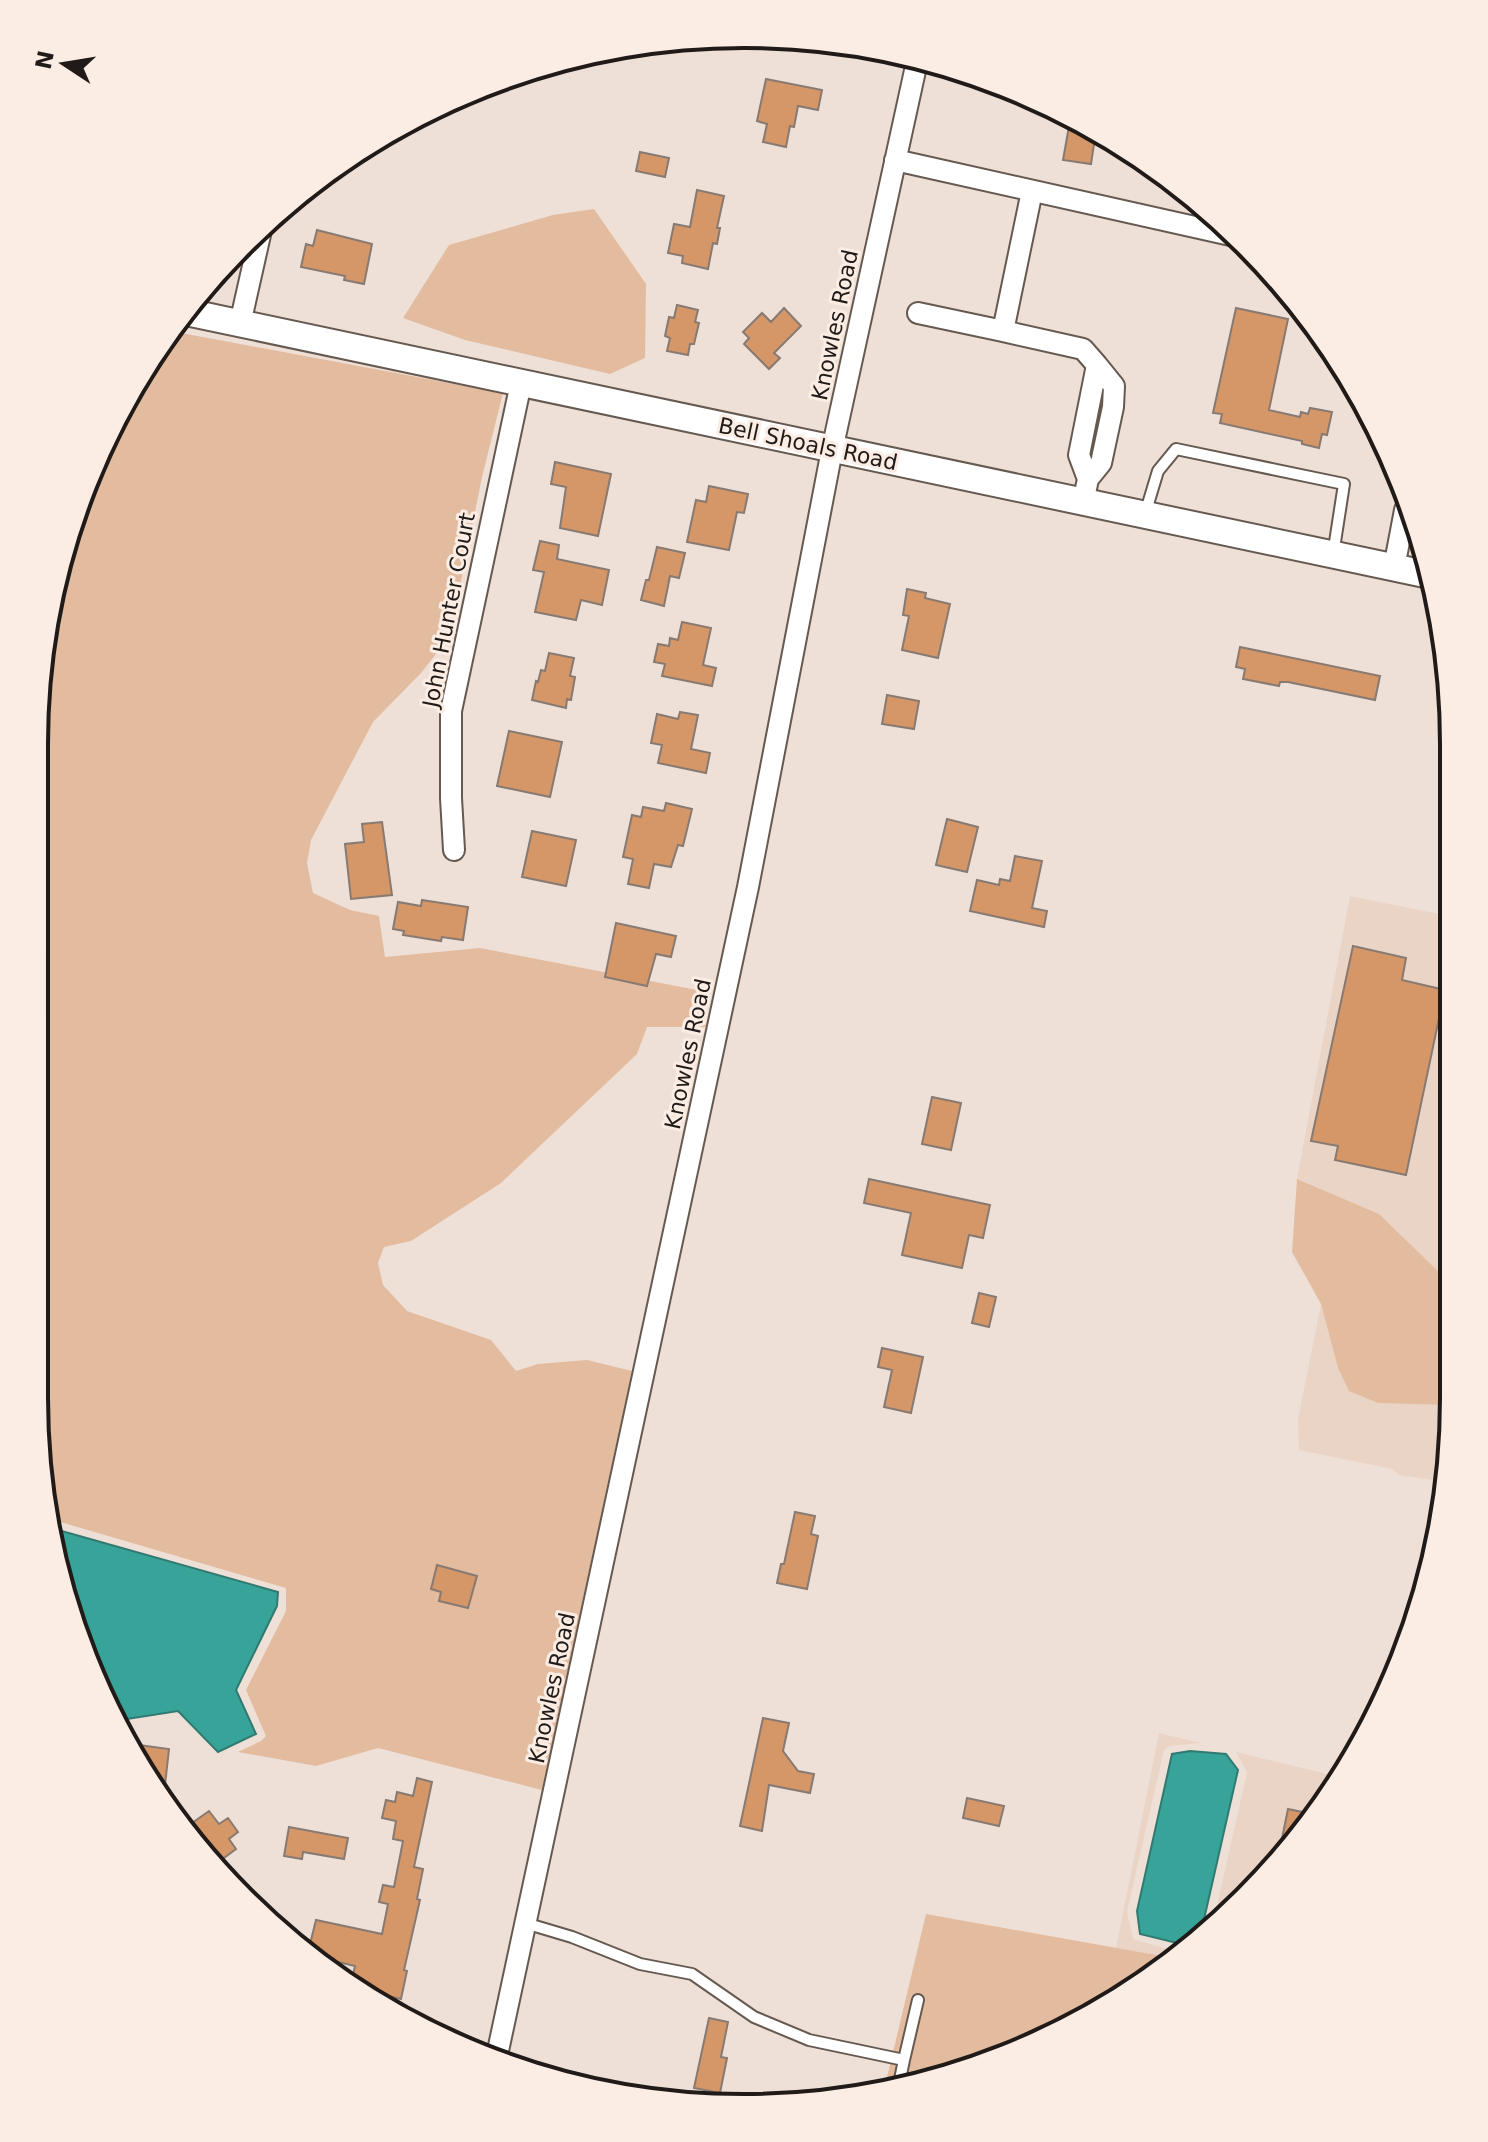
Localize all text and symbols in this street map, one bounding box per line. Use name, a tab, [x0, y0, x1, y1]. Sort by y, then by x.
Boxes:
north arrow	[24, 24, 104, 104]
text: N	[31, 48, 59, 72]
street label: Knowles Road	[807, 248, 863, 402]
street label: Bell Shoals Road	[716, 413, 900, 475]
street label: John Hunter Court	[417, 510, 480, 711]
street label: Knowles Road	[660, 977, 716, 1131]
street label: Knowles Road	[524, 1611, 580, 1765]

